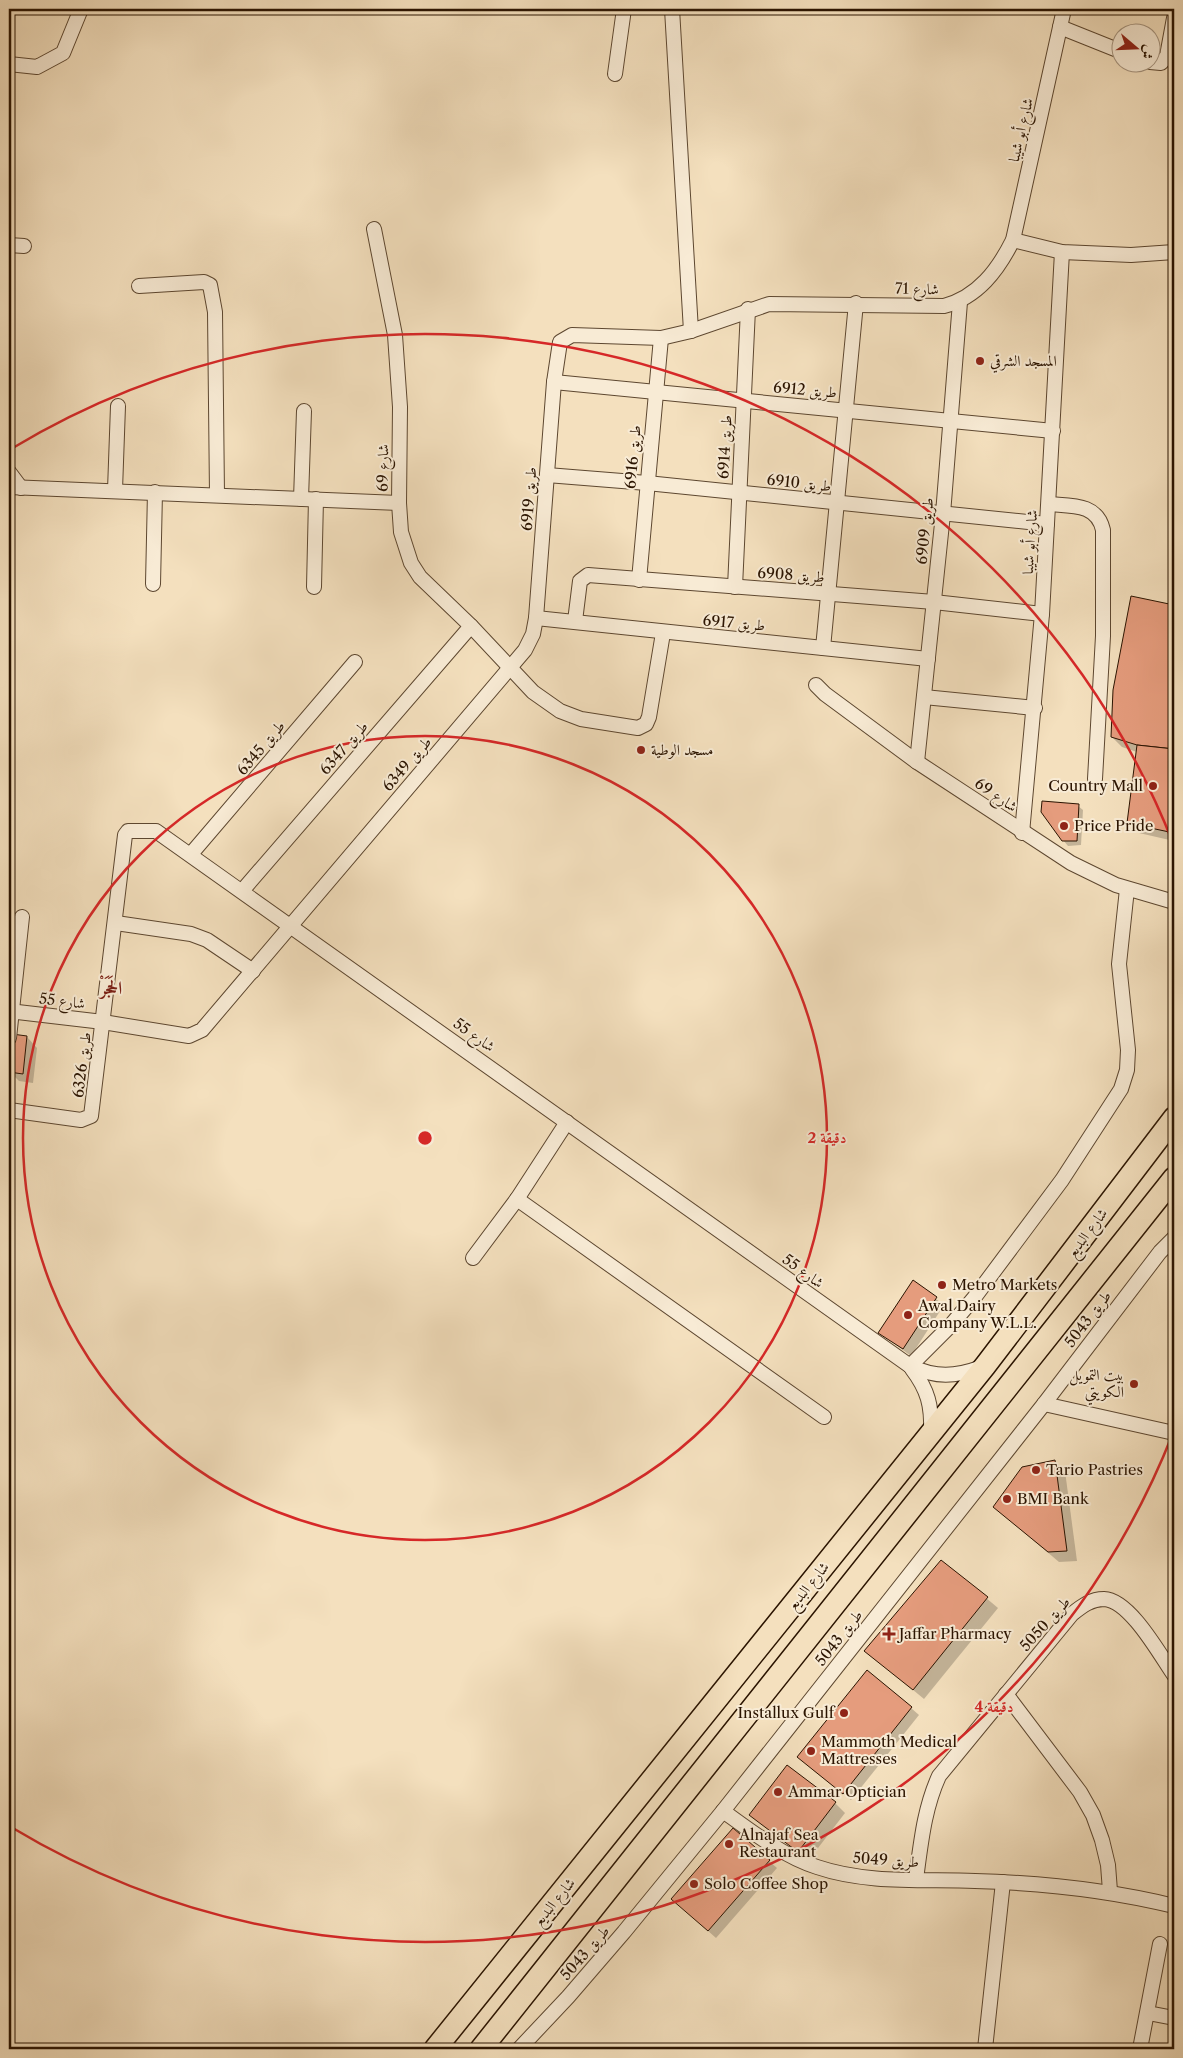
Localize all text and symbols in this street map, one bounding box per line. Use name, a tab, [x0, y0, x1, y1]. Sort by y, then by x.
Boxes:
north arrow	[1110, 22, 1160, 72]
text: ش	[1137, 43, 1159, 62]
street label: شارع أبو شيبا	[1003, 96, 1041, 165]
street label: شارع 71	[895, 279, 939, 302]
place label: المسجد الشرقي	[990, 351, 1057, 373]
marker: المسجد الشرقي	[974, 355, 986, 367]
street label: طريق 6912	[772, 377, 838, 403]
street label: طريق 6914	[713, 415, 737, 479]
street label: طريق 6916	[620, 424, 646, 490]
street label: شارع 69	[373, 444, 396, 492]
street label: طريق 6919	[517, 466, 541, 532]
street label: طريق 6910	[766, 470, 832, 496]
street label: طريق 6909	[912, 496, 938, 566]
street label: شارع أبو شيبا	[1017, 509, 1045, 575]
street label: طريق 6908	[757, 563, 825, 587]
street label: طريق 6917	[702, 610, 766, 636]
street label: طريق 6345	[232, 717, 290, 779]
street label: طريق 6347	[315, 717, 373, 779]
street label: طريق 6349	[378, 733, 436, 795]
place label: مسجد الوطية	[651, 740, 713, 759]
marker: مسجد الوطية	[635, 744, 647, 756]
street label: شارع 69	[969, 773, 1021, 819]
place label: Country Mall	[1048, 776, 1144, 795]
marker: Country Mall	[1147, 780, 1159, 792]
place label: Price Pride	[1074, 816, 1153, 835]
marker: Price Pride	[1058, 820, 1070, 832]
district label: الحَجَرْ	[98, 974, 122, 1000]
street label: شارع 55	[37, 988, 86, 1017]
street label: شارع 55	[448, 1014, 499, 1059]
street label: طريق 6326	[68, 1031, 96, 1099]
text: 2 دقيقة	[808, 1128, 846, 1147]
centre of rings	[416, 1129, 434, 1147]
street label: شارع البديع	[1062, 1204, 1115, 1264]
street label: شارع 55	[777, 1249, 828, 1295]
place label: Metro Markets	[952, 1275, 1057, 1294]
marker: Metro Markets	[936, 1279, 948, 1291]
street label: طريق 5043	[1060, 1287, 1116, 1351]
place label: Awal Dairy Company W.L.L.	[917, 1296, 1037, 1332]
marker: Awal Dairy Company W.L.L.	[902, 1309, 914, 1321]
place label: بيت التمويل الكويتي	[1069, 1365, 1124, 1406]
marker: بيت التمويل الكويتي	[1128, 1378, 1140, 1390]
place label: Tario Pastries	[1046, 1460, 1143, 1479]
marker: Tario Pastries	[1030, 1464, 1042, 1476]
place label: BMI Bank	[1017, 1489, 1090, 1508]
marker: BMI Bank	[1001, 1493, 1013, 1505]
street label: شارع البديع	[782, 1558, 837, 1617]
street label: طريق 5050	[1015, 1593, 1075, 1655]
street label: طريق 5043	[811, 1606, 867, 1670]
place label: Jaffar Pharmacy	[897, 1624, 1012, 1643]
marker: Jaffar Pharmacy	[883, 1628, 895, 1640]
text: 4 دقيقة	[975, 1697, 1013, 1716]
place label: Installux Gulf	[737, 1703, 836, 1722]
marker: Installux Gulf	[838, 1707, 850, 1719]
place label: Mammoth Medical Mattresses	[821, 1732, 957, 1768]
marker: Mammoth Medical Mattresses	[805, 1745, 817, 1757]
place label: Ammar Optician	[787, 1782, 907, 1801]
marker: Ammar Optician	[772, 1786, 784, 1798]
place label: Alnajaf Sea Restaurant	[738, 1825, 819, 1861]
marker: Alnajaf Sea Restaurant	[723, 1838, 735, 1850]
street label: طريق 5049	[852, 1848, 920, 1872]
street label: شارع البديع	[528, 1874, 583, 1933]
place label: Solo Coffee Shop	[704, 1874, 828, 1893]
marker: Solo Coffee Shop	[688, 1878, 700, 1890]
street label: طريق 5043	[556, 1922, 614, 1984]

